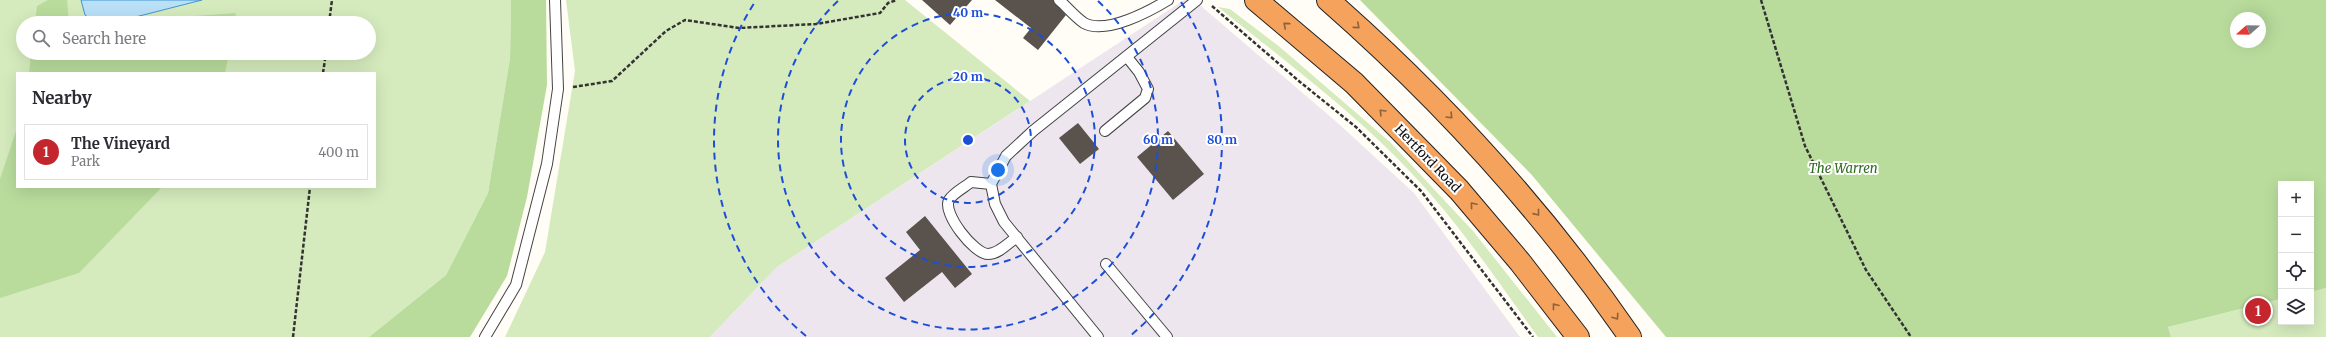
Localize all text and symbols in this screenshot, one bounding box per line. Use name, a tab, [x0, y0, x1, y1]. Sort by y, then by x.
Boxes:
text: 40 m	[953, 5, 983, 20]
north arrow	[2230, 12, 2266, 48]
search box	[16, 16, 376, 60]
one-way arrow	[1353, 21, 1360, 28]
one-way arrow	[1283, 23, 1290, 30]
icon: search	[30, 27, 52, 49]
text: Search here	[62, 29, 146, 48]
text: 20 m	[953, 69, 983, 84]
text: Nearby	[32, 87, 92, 109]
one-way arrow	[1379, 109, 1387, 117]
one-way arrow	[1446, 111, 1453, 119]
street label: Hertford Road	[1391, 121, 1465, 196]
text: 60 m	[1143, 132, 1173, 147]
text: 80 m	[1207, 132, 1237, 147]
centre of rings	[961, 133, 975, 147]
text: The Vineyard	[71, 134, 170, 153]
text: 1	[43, 144, 49, 161]
text: 400 m	[318, 144, 359, 161]
text: Park	[71, 153, 100, 170]
your location	[988, 160, 1008, 180]
park label: The Warren	[1808, 160, 1878, 177]
map controls	[2278, 181, 2314, 325]
button: +	[2278, 181, 2314, 217]
one-way arrow	[1470, 203, 1477, 210]
one-way arrow	[1532, 209, 1539, 216]
button: −	[2278, 217, 2314, 253]
button: locate	[2278, 253, 2314, 289]
button: layers	[2278, 289, 2314, 325]
pin: 1	[2245, 296, 2271, 326]
one-way arrow	[1552, 303, 1559, 310]
one-way arrow	[1611, 312, 1618, 319]

